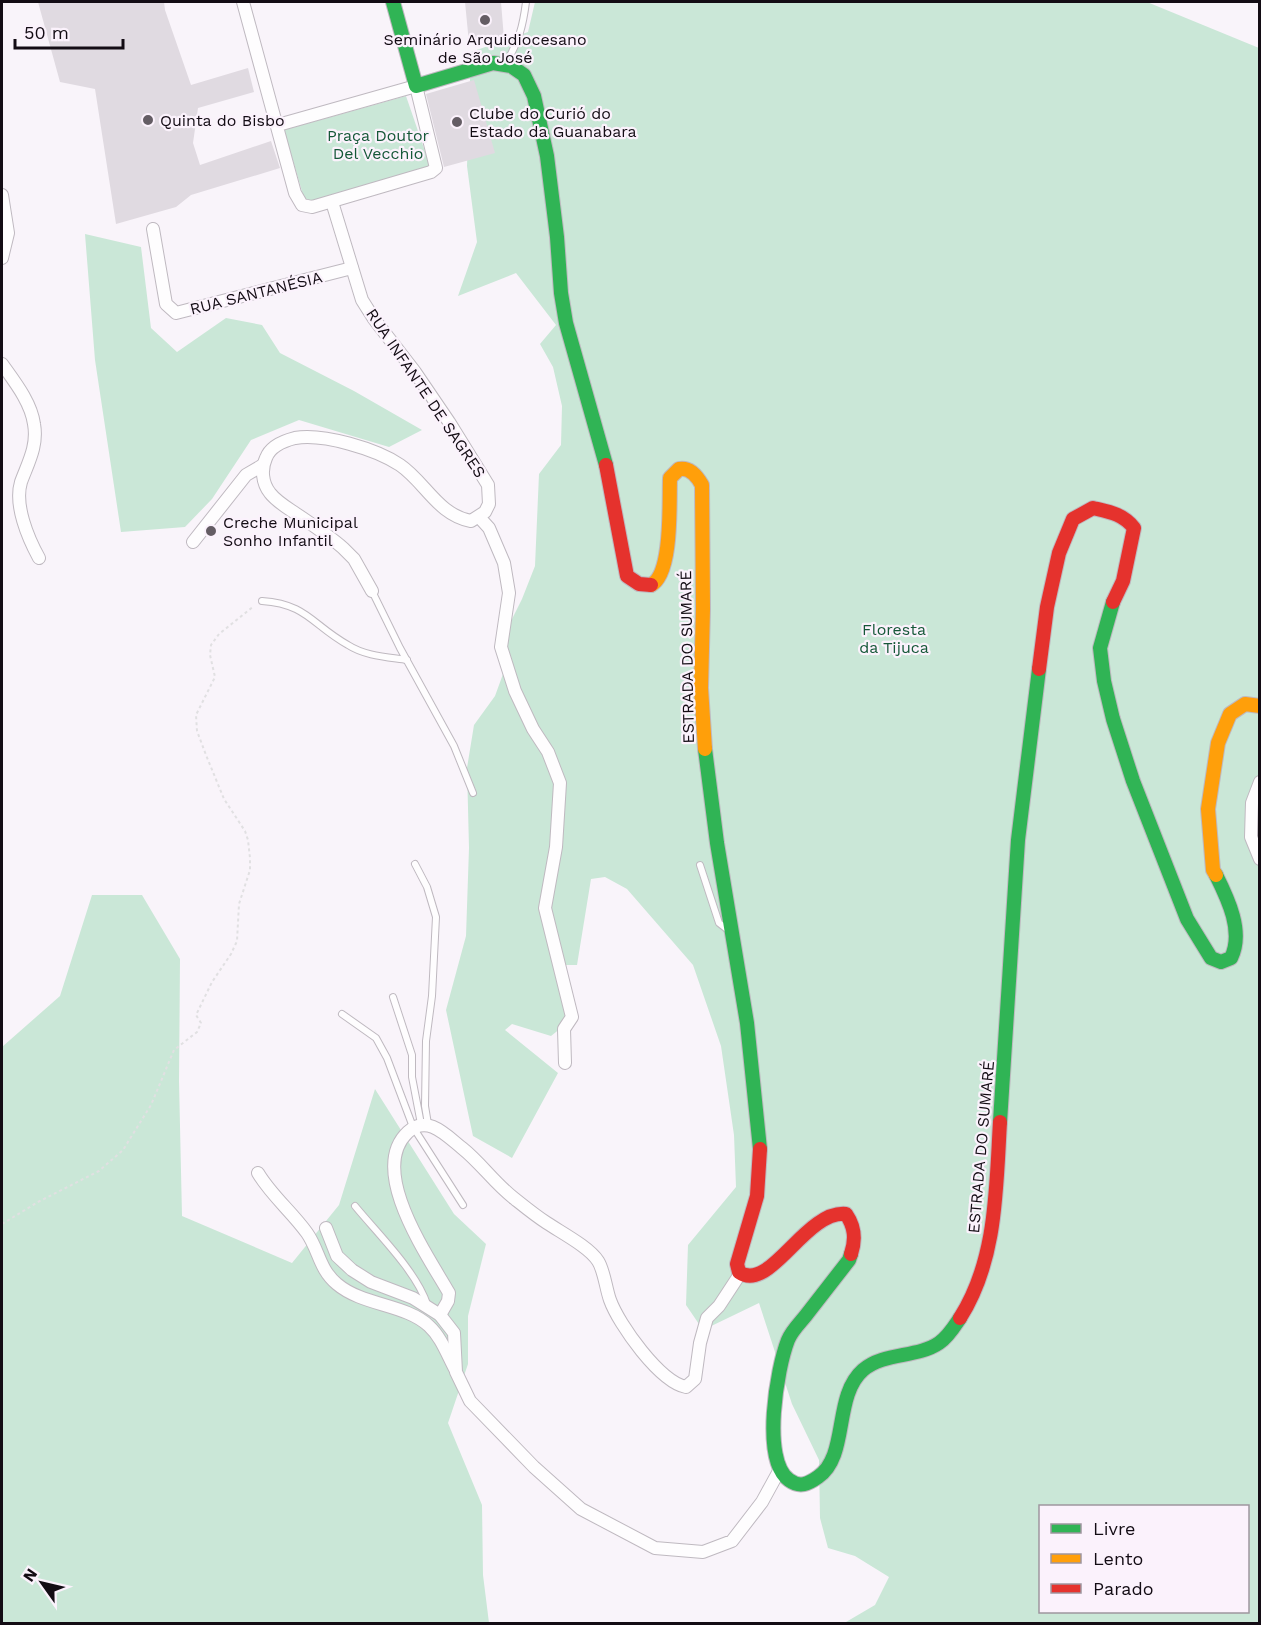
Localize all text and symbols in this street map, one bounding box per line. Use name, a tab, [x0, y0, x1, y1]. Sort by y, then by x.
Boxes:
scale bar	[15, 12, 123, 50]
marker: Seminário Arquidiocesano de São José	[478, 13, 492, 27]
text: 50 m	[24, 22, 69, 43]
place label: Seminário Arquidiocesano de São José	[383, 30, 587, 67]
place label: Clube do Curió do Estado da Guanabara	[469, 104, 637, 141]
place label: Quinta do Bisbo	[160, 111, 285, 130]
marker: Quinta do Bisbo	[141, 113, 155, 127]
marker: Clube do Curió do Estado da Guanabara	[450, 115, 464, 129]
park label: Praça Doutor Del Vecchio	[327, 126, 429, 163]
street label: RUA SANTANÉSIA	[188, 267, 325, 319]
street label: RUA INFANTE DE SAGRES	[362, 305, 490, 481]
place label: Creche Municipal Sonho Infantil	[223, 513, 358, 550]
marker: Creche Municipal Sonho Infantil	[204, 524, 218, 538]
street label: ESTRADA DO SUMARÉ	[676, 570, 698, 744]
park label: Floresta da Tijuca	[859, 620, 929, 657]
street label: ESTRADA DO SUMARÉ	[964, 1060, 998, 1234]
legend	[1039, 1505, 1249, 1613]
text: Livre	[1093, 1518, 1135, 1539]
text: Lento	[1093, 1548, 1143, 1569]
north arrow	[12, 1553, 72, 1613]
text: N	[19, 1565, 41, 1585]
text: Parado	[1093, 1578, 1154, 1599]

